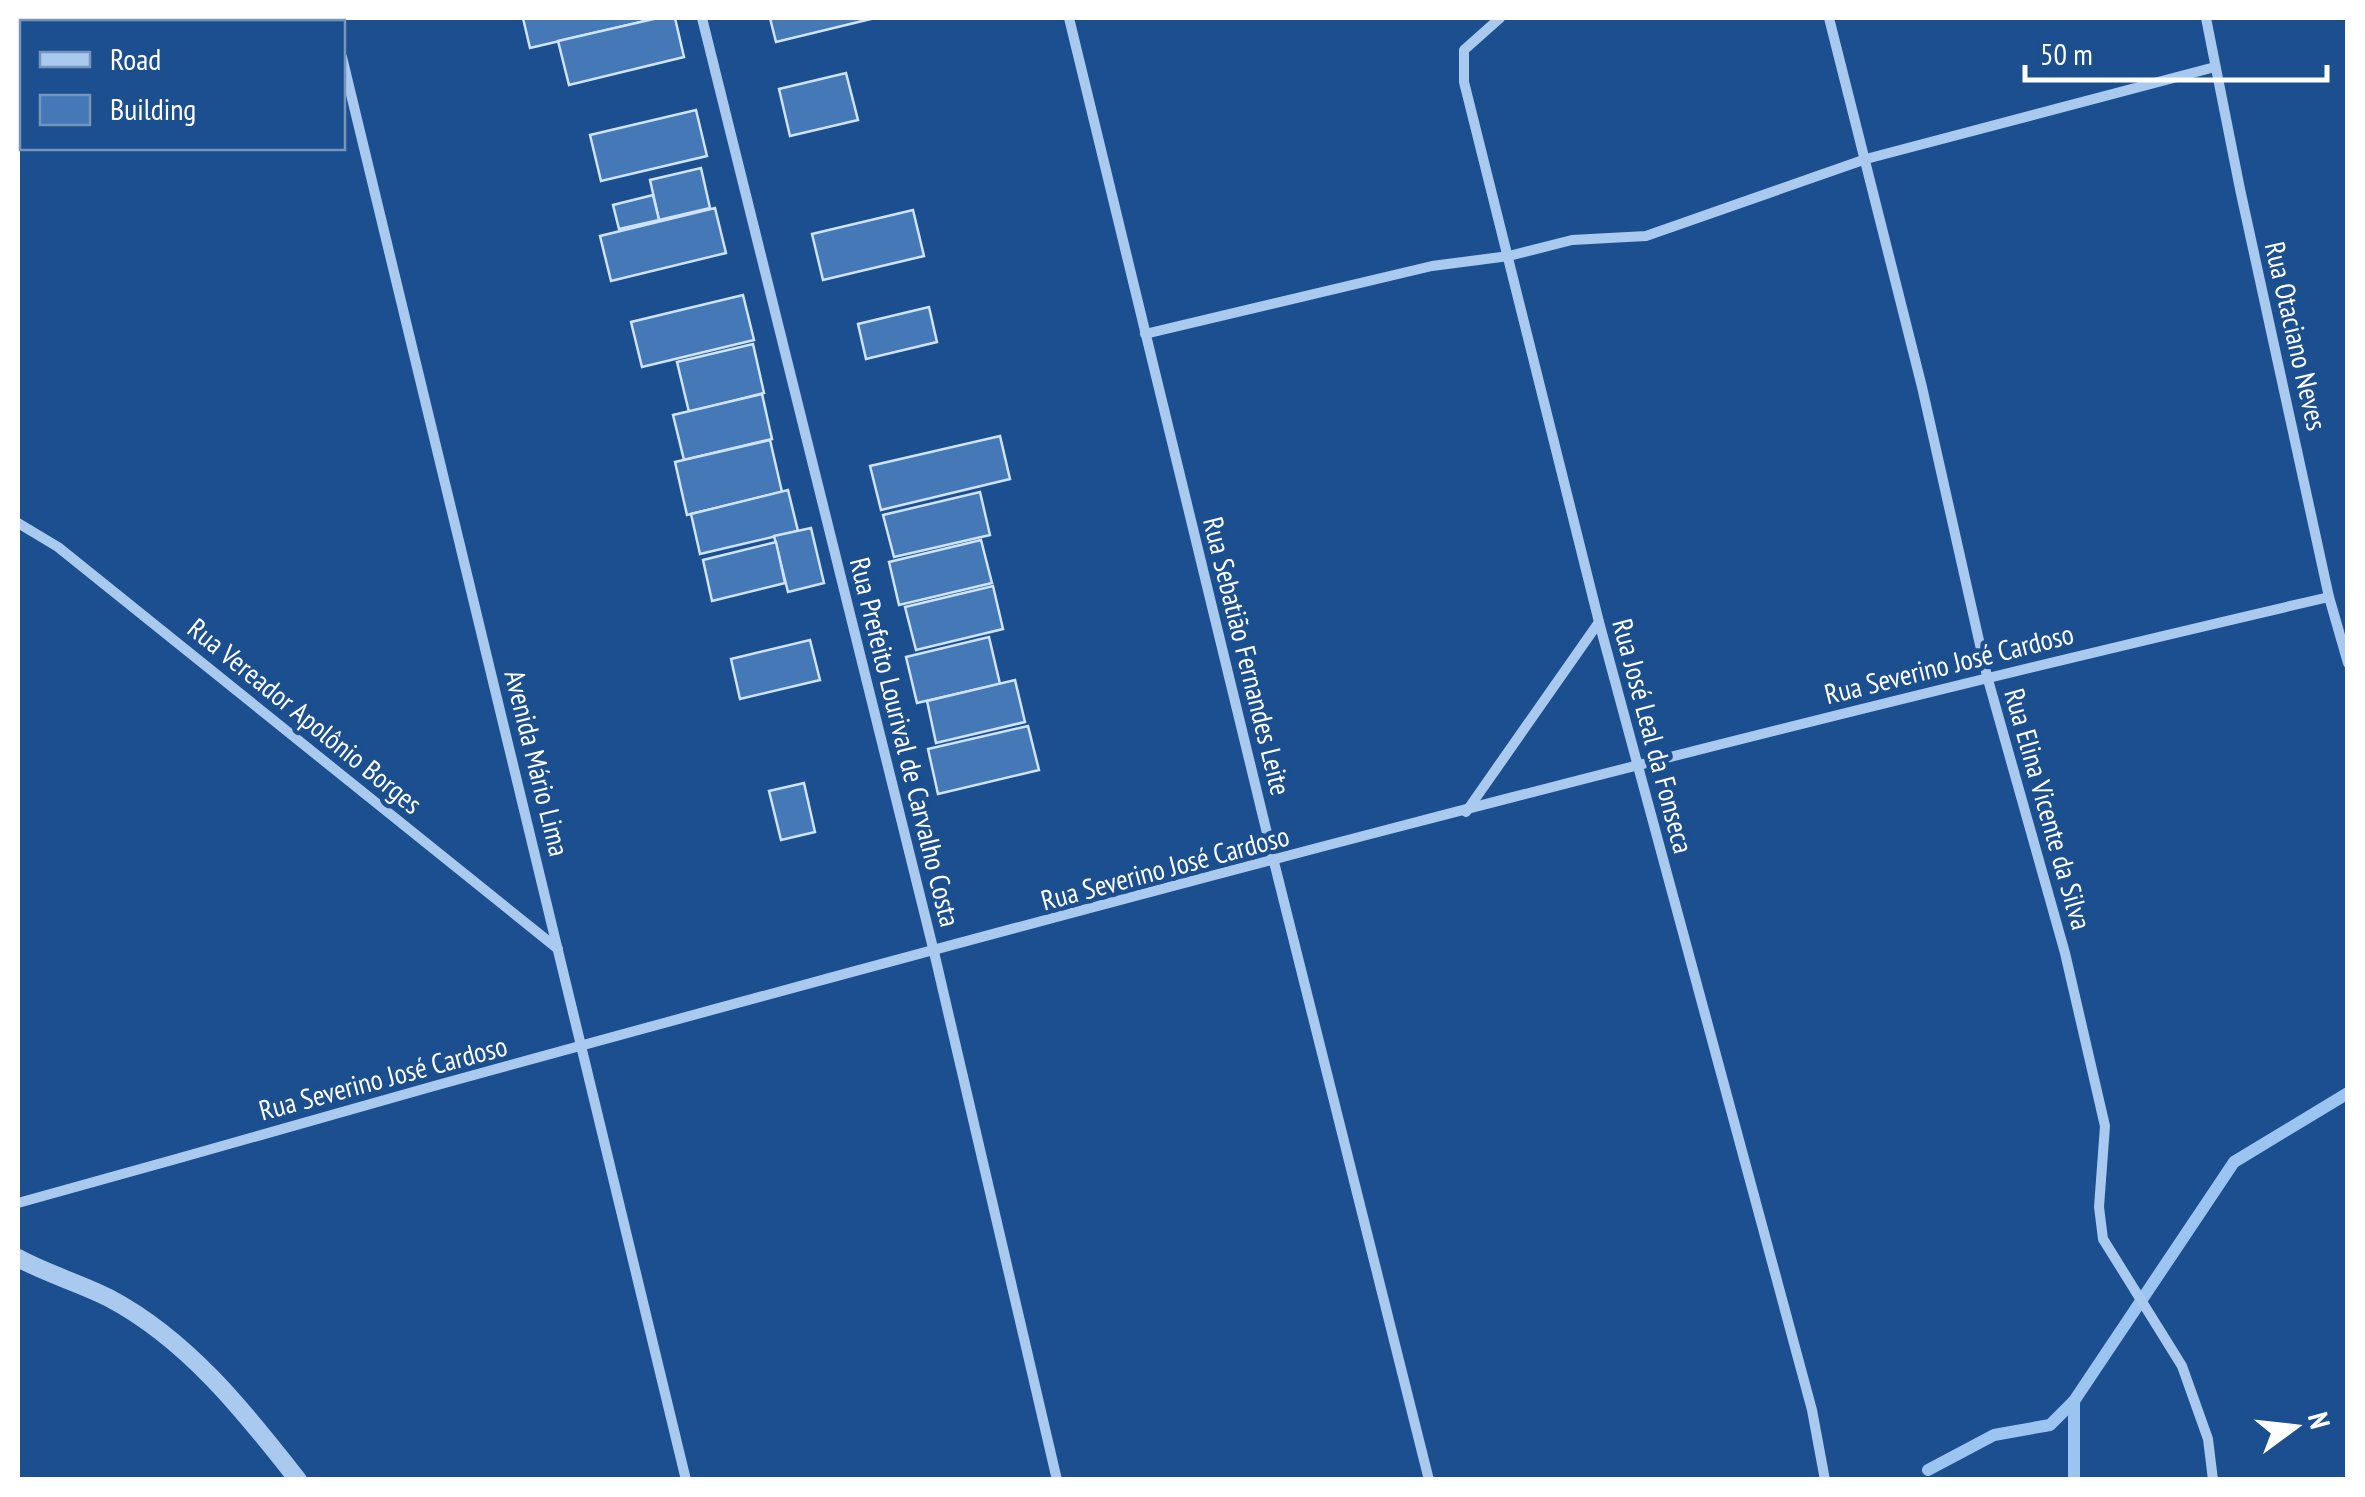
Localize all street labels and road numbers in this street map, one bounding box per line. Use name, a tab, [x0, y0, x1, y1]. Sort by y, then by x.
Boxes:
street label: Rua Otaciano Neves	[2257, 238, 2336, 434]
street label: Rua Sebatião Fernandes Leite	[1195, 513, 1300, 799]
street label: Rua Prefeito Lourival de Carvalho Costa	[842, 553, 969, 930]
street label: Rua Vereador Apolônio Borges	[180, 610, 430, 822]
street label: Rua José Leal da Fonseca	[1604, 615, 1703, 857]
street label: Rua Severino José Cardoso	[1821, 615, 2077, 712]
street label: Avenida Mário Lima	[497, 666, 578, 860]
street label: Rua Elina Vicente da Silva	[1996, 684, 2101, 934]
street label: Rua Severino José Cardoso	[1037, 817, 1293, 918]
street label: Rua Severino José Cardoso	[255, 1027, 511, 1128]

